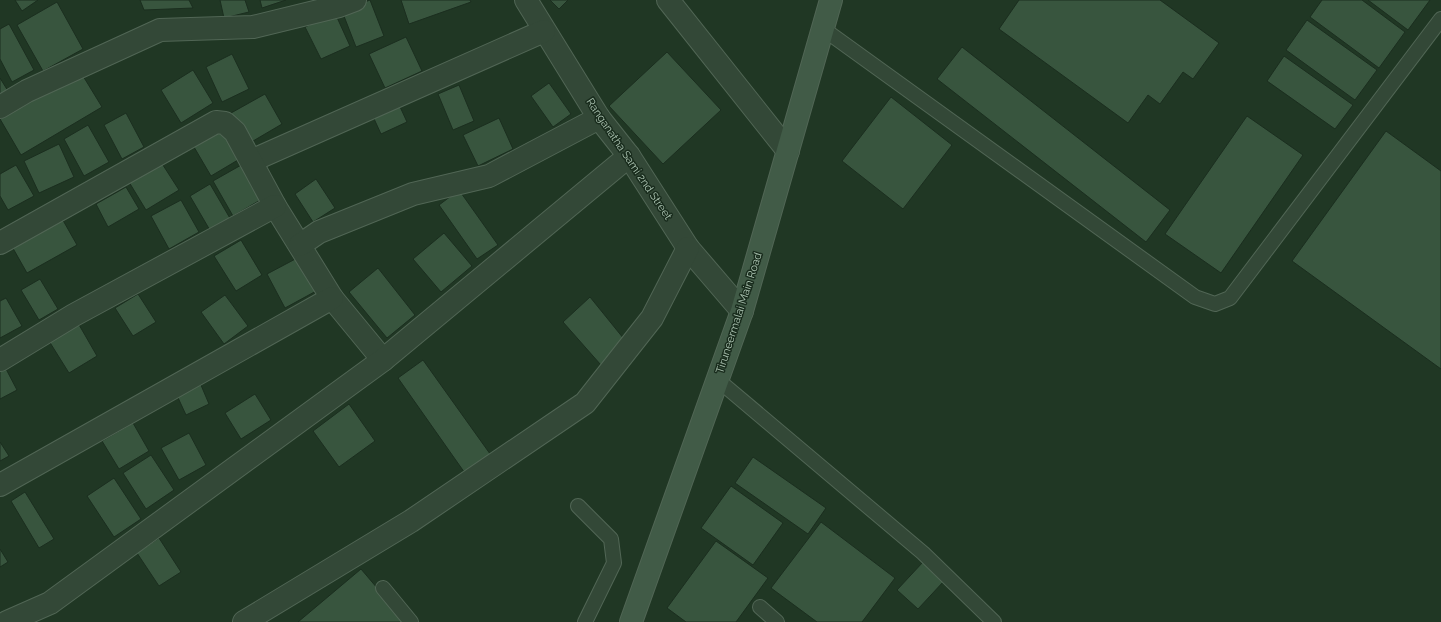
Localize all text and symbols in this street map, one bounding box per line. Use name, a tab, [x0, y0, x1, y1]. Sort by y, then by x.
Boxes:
street label: Ranganatha Sami 2nd Street	[583, 96, 675, 223]
street label: Tiruneermalai Main Road	[713, 251, 765, 375]

